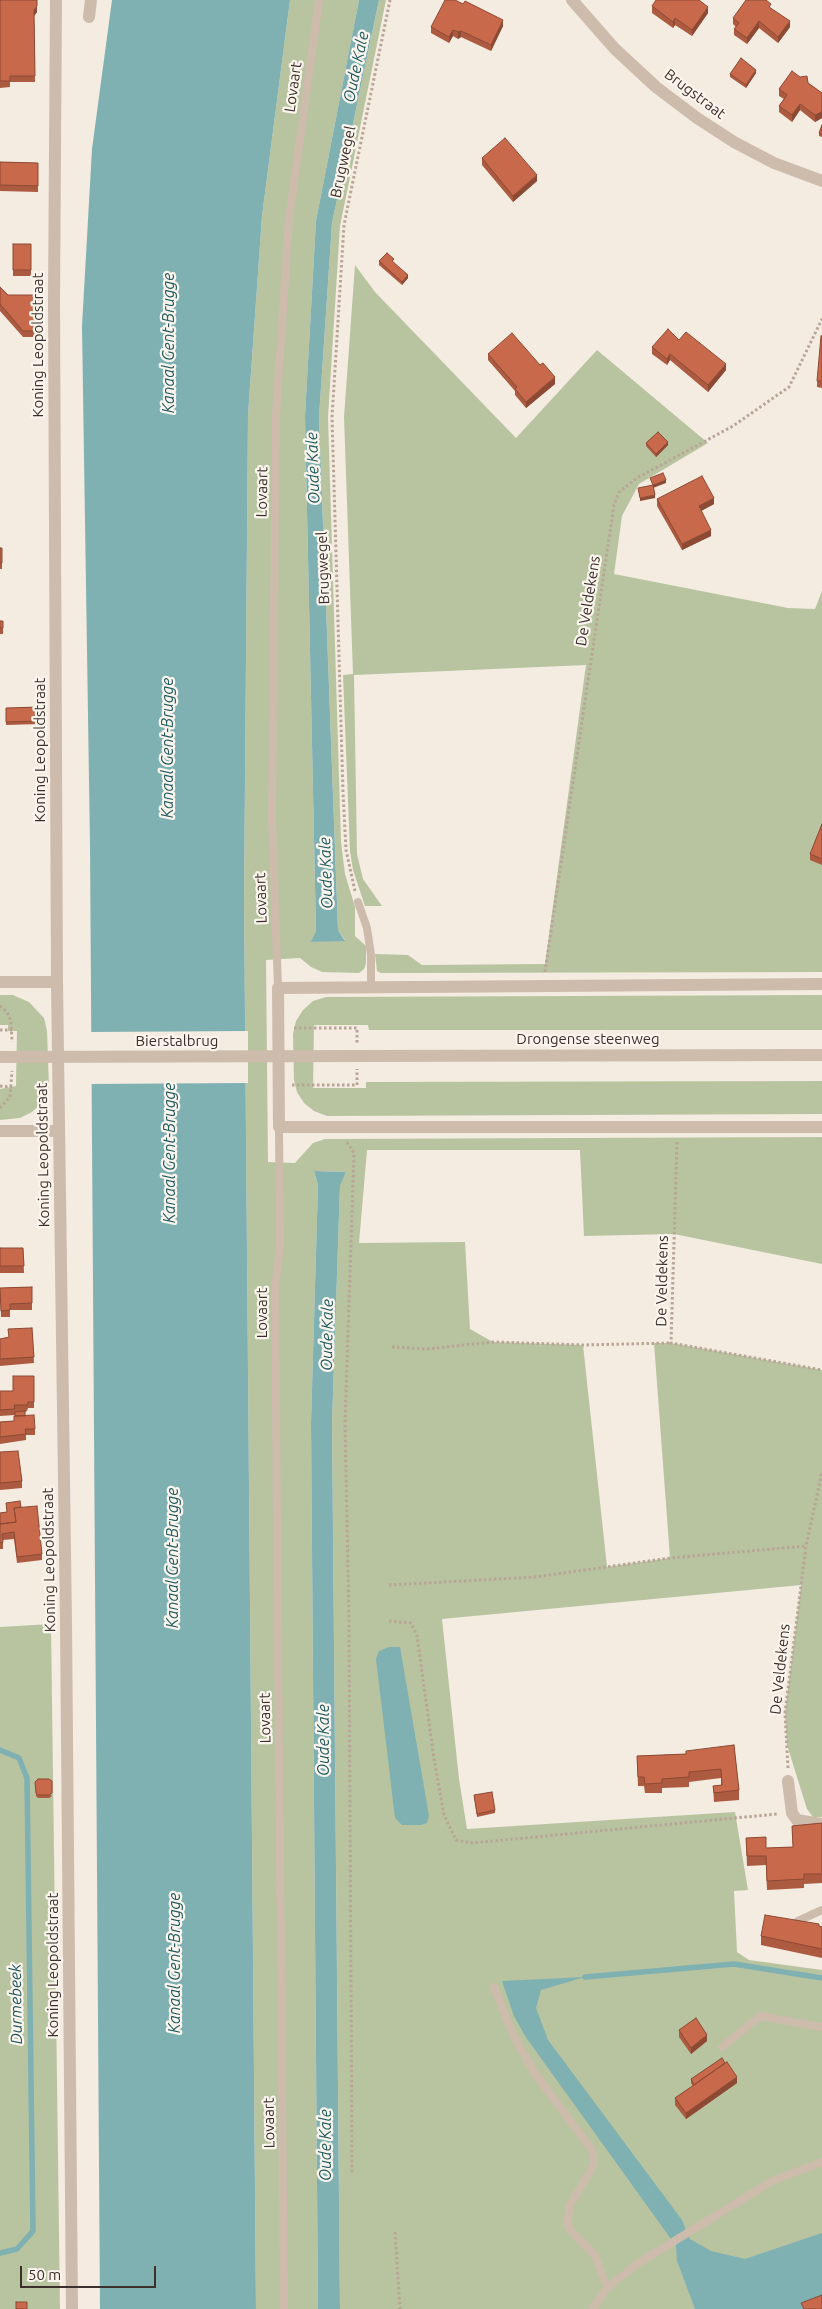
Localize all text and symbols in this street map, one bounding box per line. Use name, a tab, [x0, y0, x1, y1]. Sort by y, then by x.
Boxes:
water label: Oude Kale	[339, 30, 373, 104]
street label: Lovaart	[281, 61, 305, 113]
street label: Brugstraat	[661, 65, 729, 123]
street label: Brugwegel	[327, 124, 359, 200]
street label: Koning Leopoldstraat	[29, 273, 47, 417]
water label: Kanaal Gent-Brugge	[159, 273, 179, 413]
water label: Oude Kale	[302, 432, 324, 504]
street label: Lovaart	[253, 467, 271, 517]
street label: Brugwegel	[313, 531, 333, 605]
street label: De Veldekens	[572, 555, 604, 647]
street label: Koning Leopoldstraat	[31, 678, 49, 822]
water label: Kanaal Gent-Brugge	[158, 678, 178, 818]
water label: Oude Kale	[315, 837, 337, 909]
street label: Lovaart	[251, 872, 271, 924]
street label: Drongense steenweg	[516, 1030, 660, 1048]
street label: Bierstalbrug	[136, 1032, 218, 1050]
street label: Koning Leopoldstraat	[33, 1082, 53, 1228]
water label: Kanaal Gent-Brugge	[160, 1083, 180, 1223]
street label: De Veldekens	[652, 1235, 672, 1327]
street label: Lovaart	[253, 1288, 271, 1338]
water label: Oude Kale	[317, 1299, 337, 1371]
street label: Koning Leopoldstraat	[39, 1487, 59, 1633]
water label: Kanaal Gent-Brugge	[163, 1488, 183, 1628]
street label: De Veldekens	[766, 1623, 794, 1715]
street label: Lovaart	[256, 1693, 274, 1743]
water label: Oude Kale	[314, 1704, 334, 1776]
street label: Koning Leopoldstraat	[44, 1893, 62, 2037]
water label: Kanaal Gent-Brugge	[165, 1893, 185, 2033]
water label: Durmebeek	[6, 1964, 26, 2044]
street label: Lovaart	[260, 2098, 278, 2148]
water label: Oude Kale	[316, 2109, 336, 2181]
scale bar	[22, 2256, 159, 2288]
text: 50 m	[28, 2266, 61, 2283]

